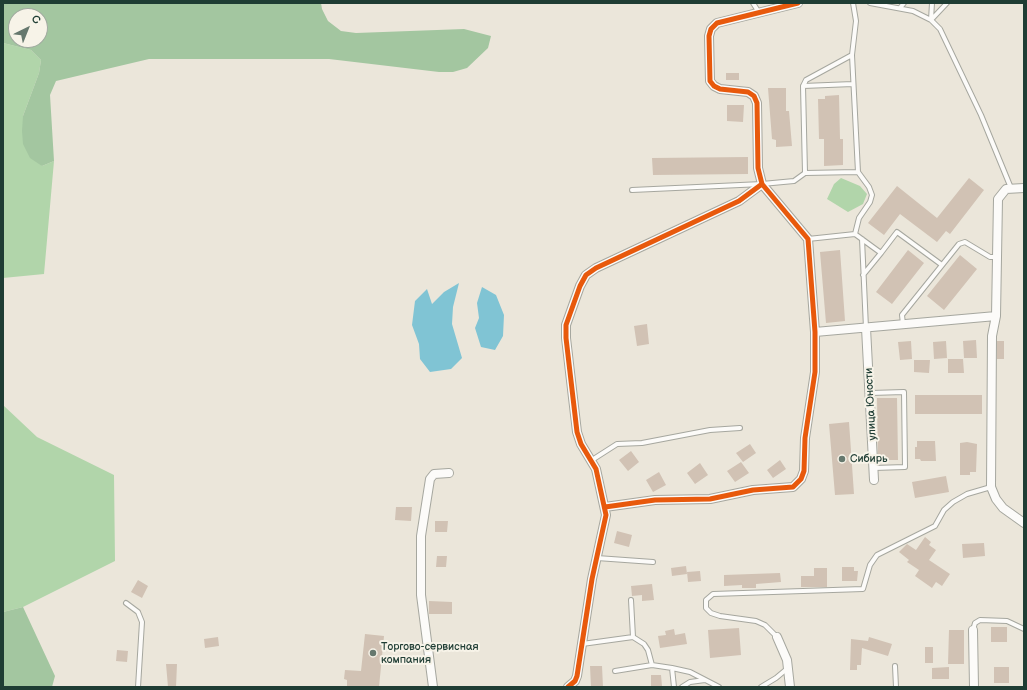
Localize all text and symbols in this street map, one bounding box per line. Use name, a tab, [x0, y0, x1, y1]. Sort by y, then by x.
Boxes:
north arrow	[8, 8, 48, 48]
text: С	[29, 12, 43, 27]
street label: улица Юности	[863, 367, 879, 441]
place label: Сибирь	[850, 452, 887, 466]
marker: Сибирь	[837, 454, 847, 464]
place label: Торгово-сервисная компания	[381, 640, 478, 666]
marker: Торгово-сервисная компания	[368, 648, 378, 658]

